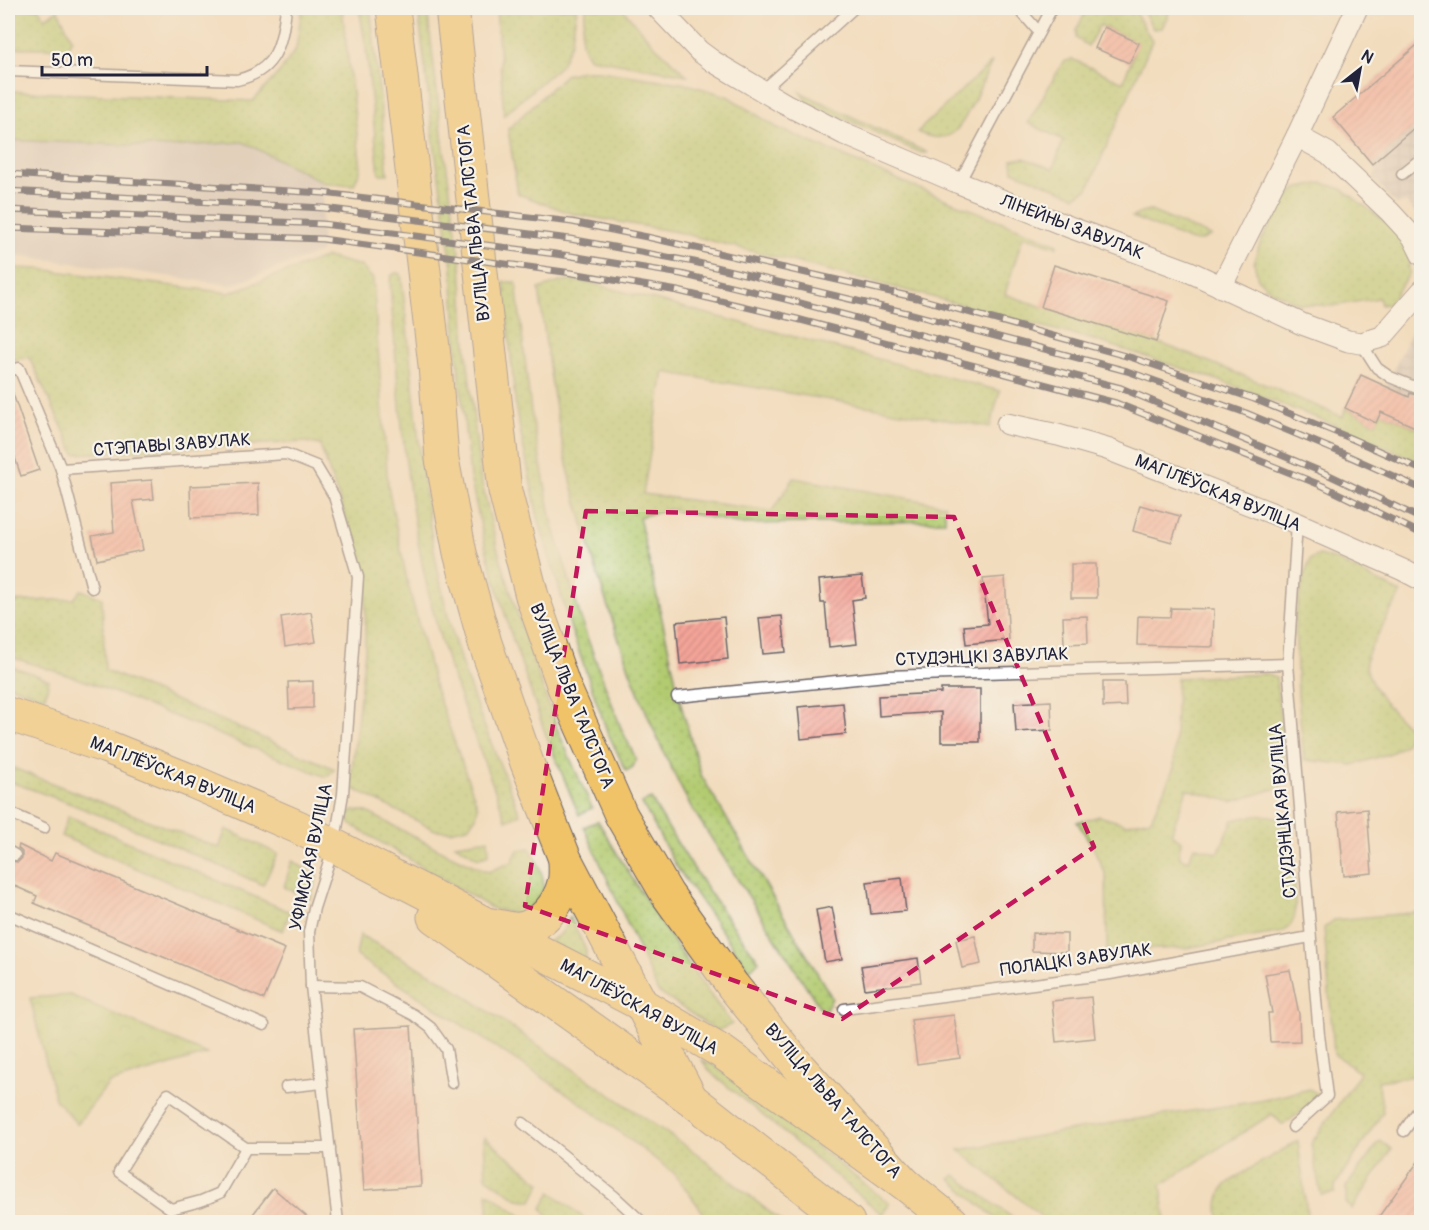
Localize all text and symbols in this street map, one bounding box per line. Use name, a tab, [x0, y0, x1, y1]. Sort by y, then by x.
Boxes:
scale bar	[42, 39, 207, 77]
north arrow	[1330, 39, 1390, 99]
text: N	[1357, 46, 1377, 68]
text: 50 m	[51, 49, 93, 72]
street label: ВУЛІЦА ЛЬВА ТАЛСТОГА	[452, 123, 496, 323]
street label: ЛІНЕЙНЫ ЗАВУЛАК	[996, 189, 1147, 265]
street label: СТЭПАВЫ ЗАВУЛАК	[93, 428, 251, 462]
street label: МАГІЛЁЎСКАЯ ВУЛІЦА	[1131, 449, 1305, 537]
street label: ВУЛІЦА ЛЬВА ТАЛСТОГА	[524, 600, 620, 792]
street label: СТУДЭНЦКІ ЗАВУЛАК	[895, 642, 1069, 672]
street label: СТУДЭНЦКАЯ ВУЛІЦА	[1264, 722, 1302, 899]
street label: МАГІЛЁЎСКАЯ ВУЛІЦА	[86, 731, 260, 819]
street label: УФІМСКАЯ ВУЛІЦА	[284, 781, 338, 933]
street label: ПОЛАЦКІ ЗАВУЛАК	[999, 938, 1153, 982]
street label: МАГІЛЁЎСКАЯ ВУЛІЦА	[556, 954, 722, 1060]
street label: ВУЛІЦА ЛЬВА ТАЛСТОГА	[759, 1019, 907, 1183]

